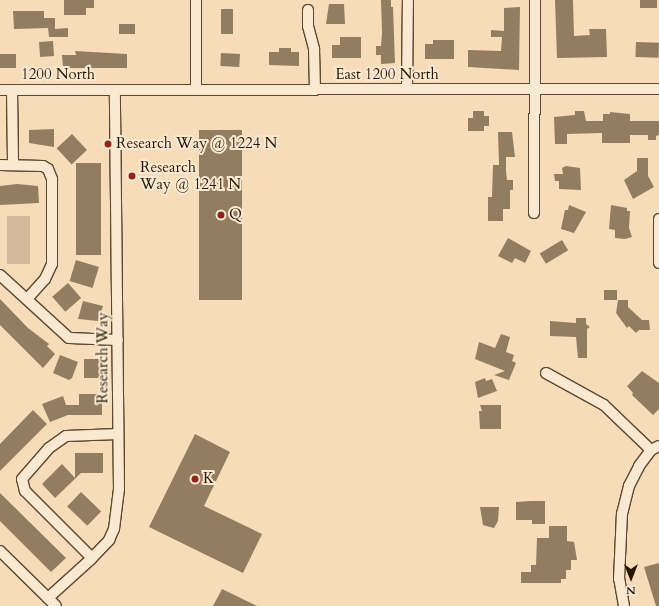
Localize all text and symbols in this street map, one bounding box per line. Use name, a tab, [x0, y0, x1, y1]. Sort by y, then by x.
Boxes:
street label: 1200 North	[21, 66, 95, 84]
street label: East 1200 North	[335, 66, 439, 84]
place label: Research Way @ 1224 N	[116, 135, 277, 153]
marker: Research Way @ 1224 N	[103, 139, 113, 149]
place label: Research Way @ 1241 N	[140, 158, 241, 193]
marker: Research Way @ 1241 N	[127, 171, 137, 181]
place label: Q	[229, 206, 242, 224]
marker: Q	[216, 210, 226, 220]
street label: Research Way	[94, 312, 112, 404]
place label: K	[203, 470, 214, 488]
marker: K	[190, 474, 200, 484]
north arrow	[611, 558, 651, 598]
text: N	[626, 583, 636, 598]

